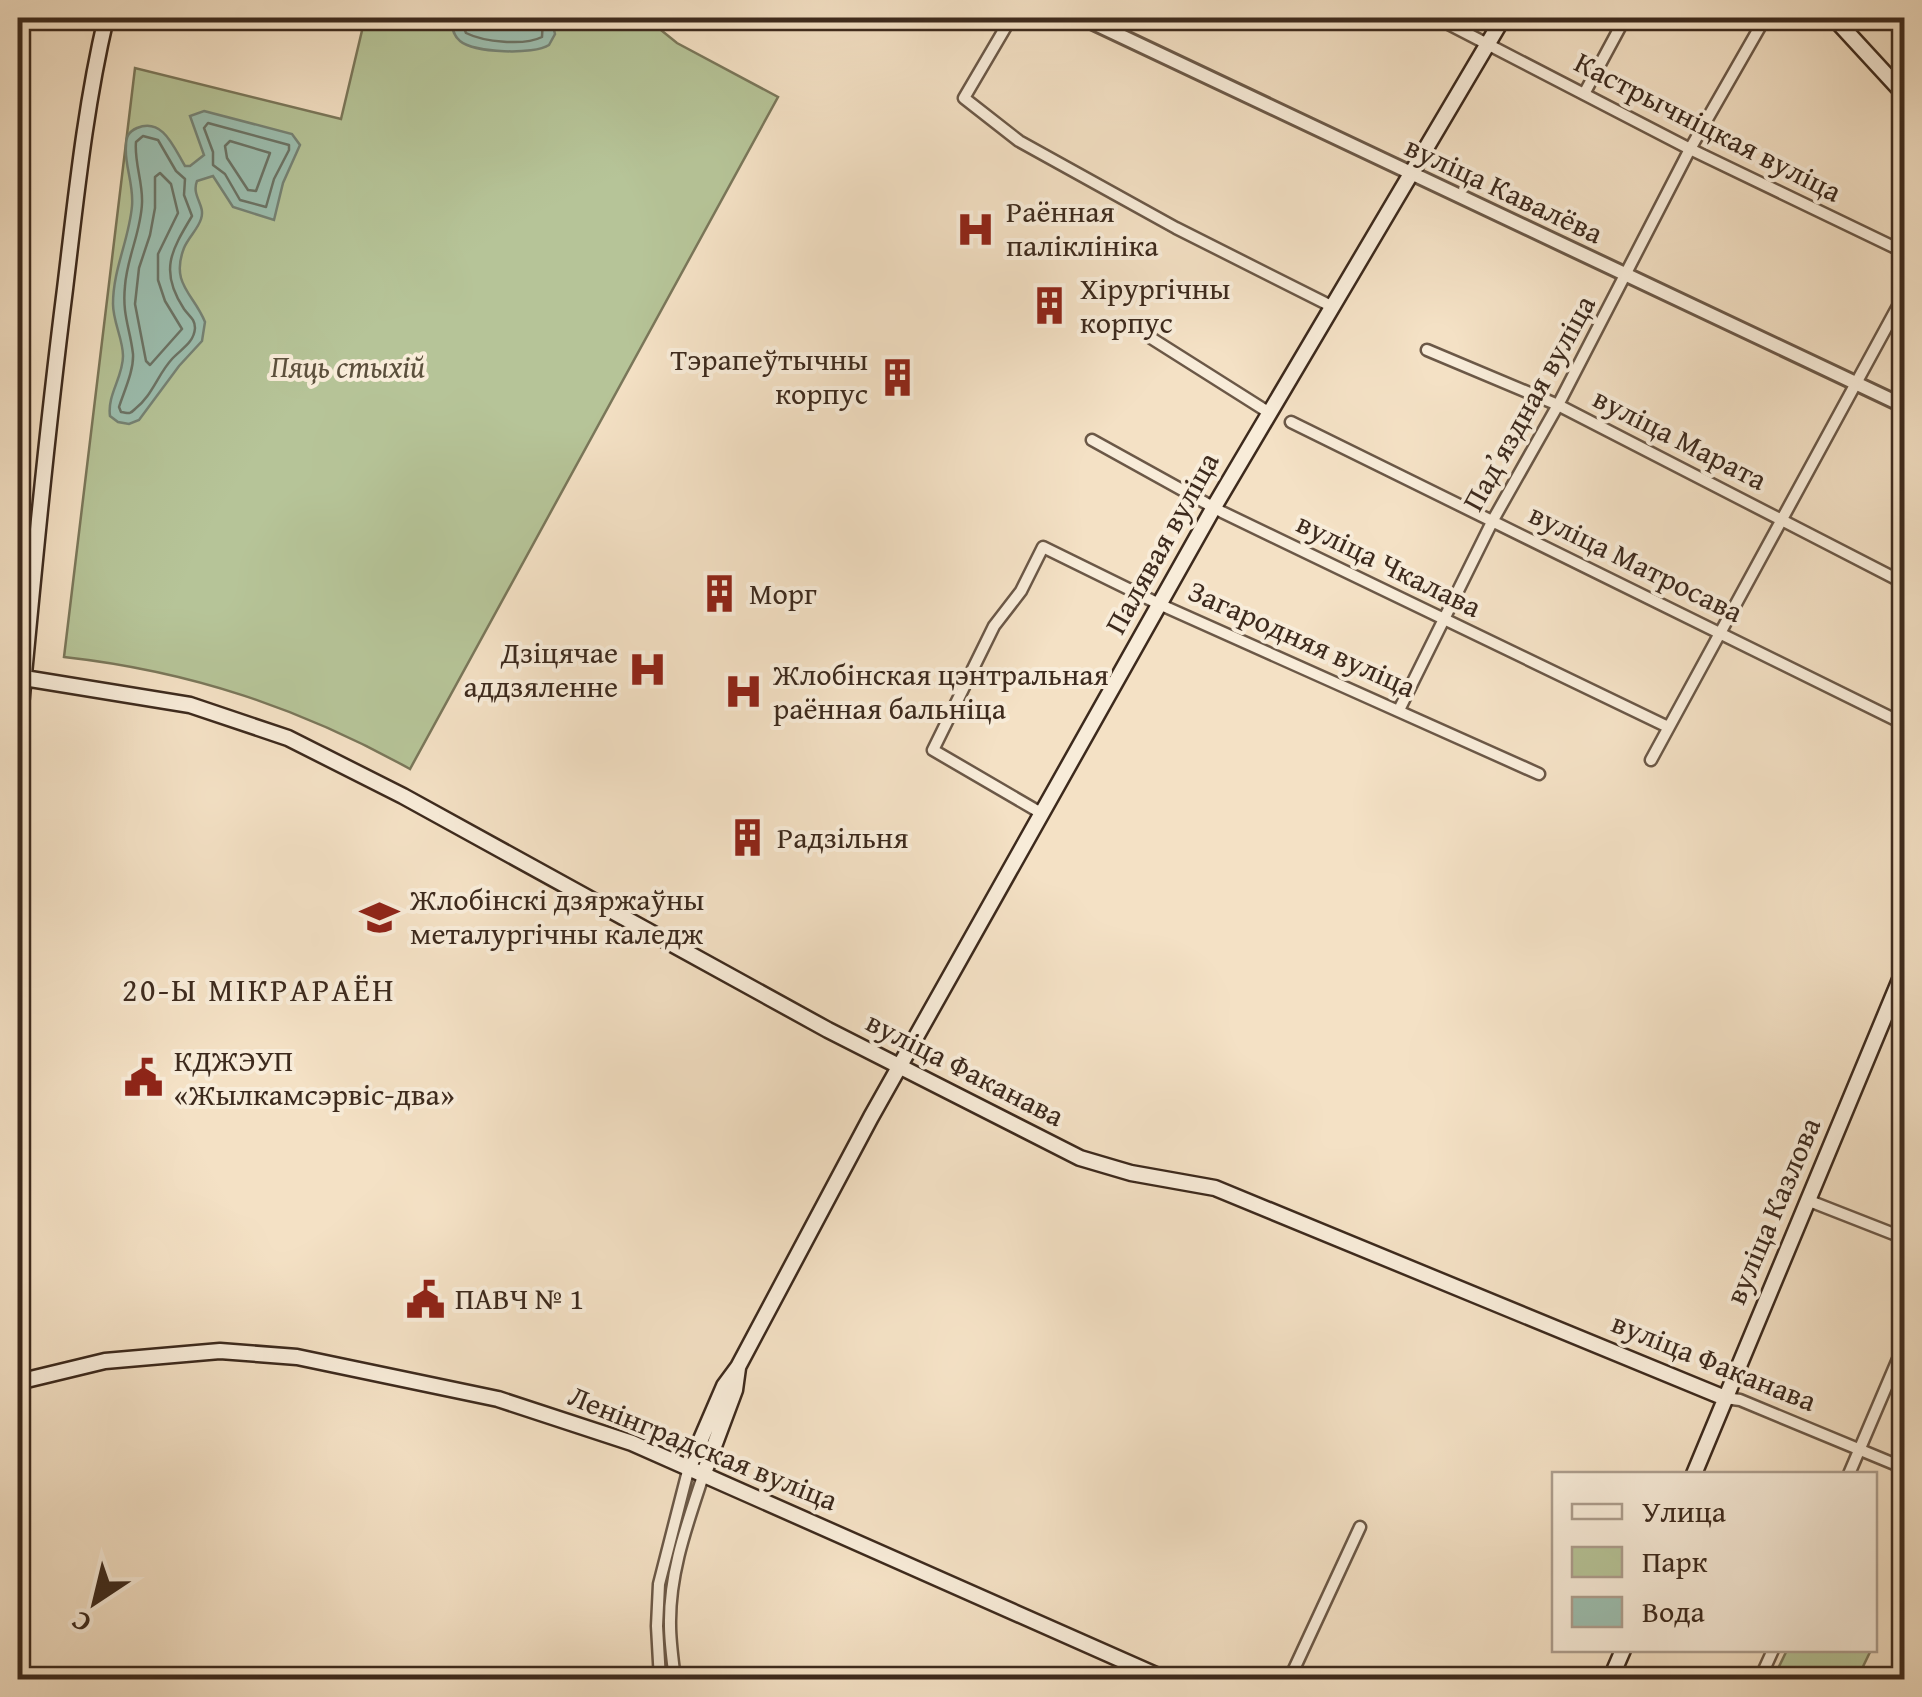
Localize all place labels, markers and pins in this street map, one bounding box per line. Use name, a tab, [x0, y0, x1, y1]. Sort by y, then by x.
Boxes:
place label: Раённая паліклініка	[1006, 189, 1159, 267]
hospital icon: Раённая паліклініка	[955, 208, 997, 250]
place label: Хірургічны корпус	[1080, 266, 1230, 344]
building icon: Хірургічны корпус	[1029, 285, 1071, 327]
place label: Тэрапеўтычны корпус	[670, 337, 868, 415]
building icon: Тэрапеўтычны корпус	[877, 356, 919, 398]
place label: Морг	[749, 571, 817, 615]
building icon: Морг	[698, 573, 740, 615]
place label: Дзіцячае аддзяленне	[463, 630, 618, 708]
hospital icon: Дзіцячае аддзяленне	[627, 649, 669, 691]
place label: Жлобінская цэнтральная раённая бальніца	[772, 652, 1109, 730]
hospital icon: Жлобінская цэнтральная раённая бальніца	[722, 671, 764, 713]
place label: Радзільня	[777, 815, 908, 859]
building icon: Радзільня	[726, 817, 768, 859]
place label: Жлобінскі дзяржаўны металургічны каледж	[409, 877, 704, 955]
school or university icon: Жлобінскі дзяржаўны металургічны каледж	[359, 896, 401, 938]
place label: КДЖЭУП «Жылкамсэрвіс-два»	[174, 1038, 455, 1116]
public building icon: КДЖЭУП «Жылкамсэрвіс-два»	[123, 1057, 165, 1099]
place label: ПАВЧ № 1	[455, 1276, 584, 1320]
public building icon: ПАВЧ № 1	[404, 1278, 446, 1320]

